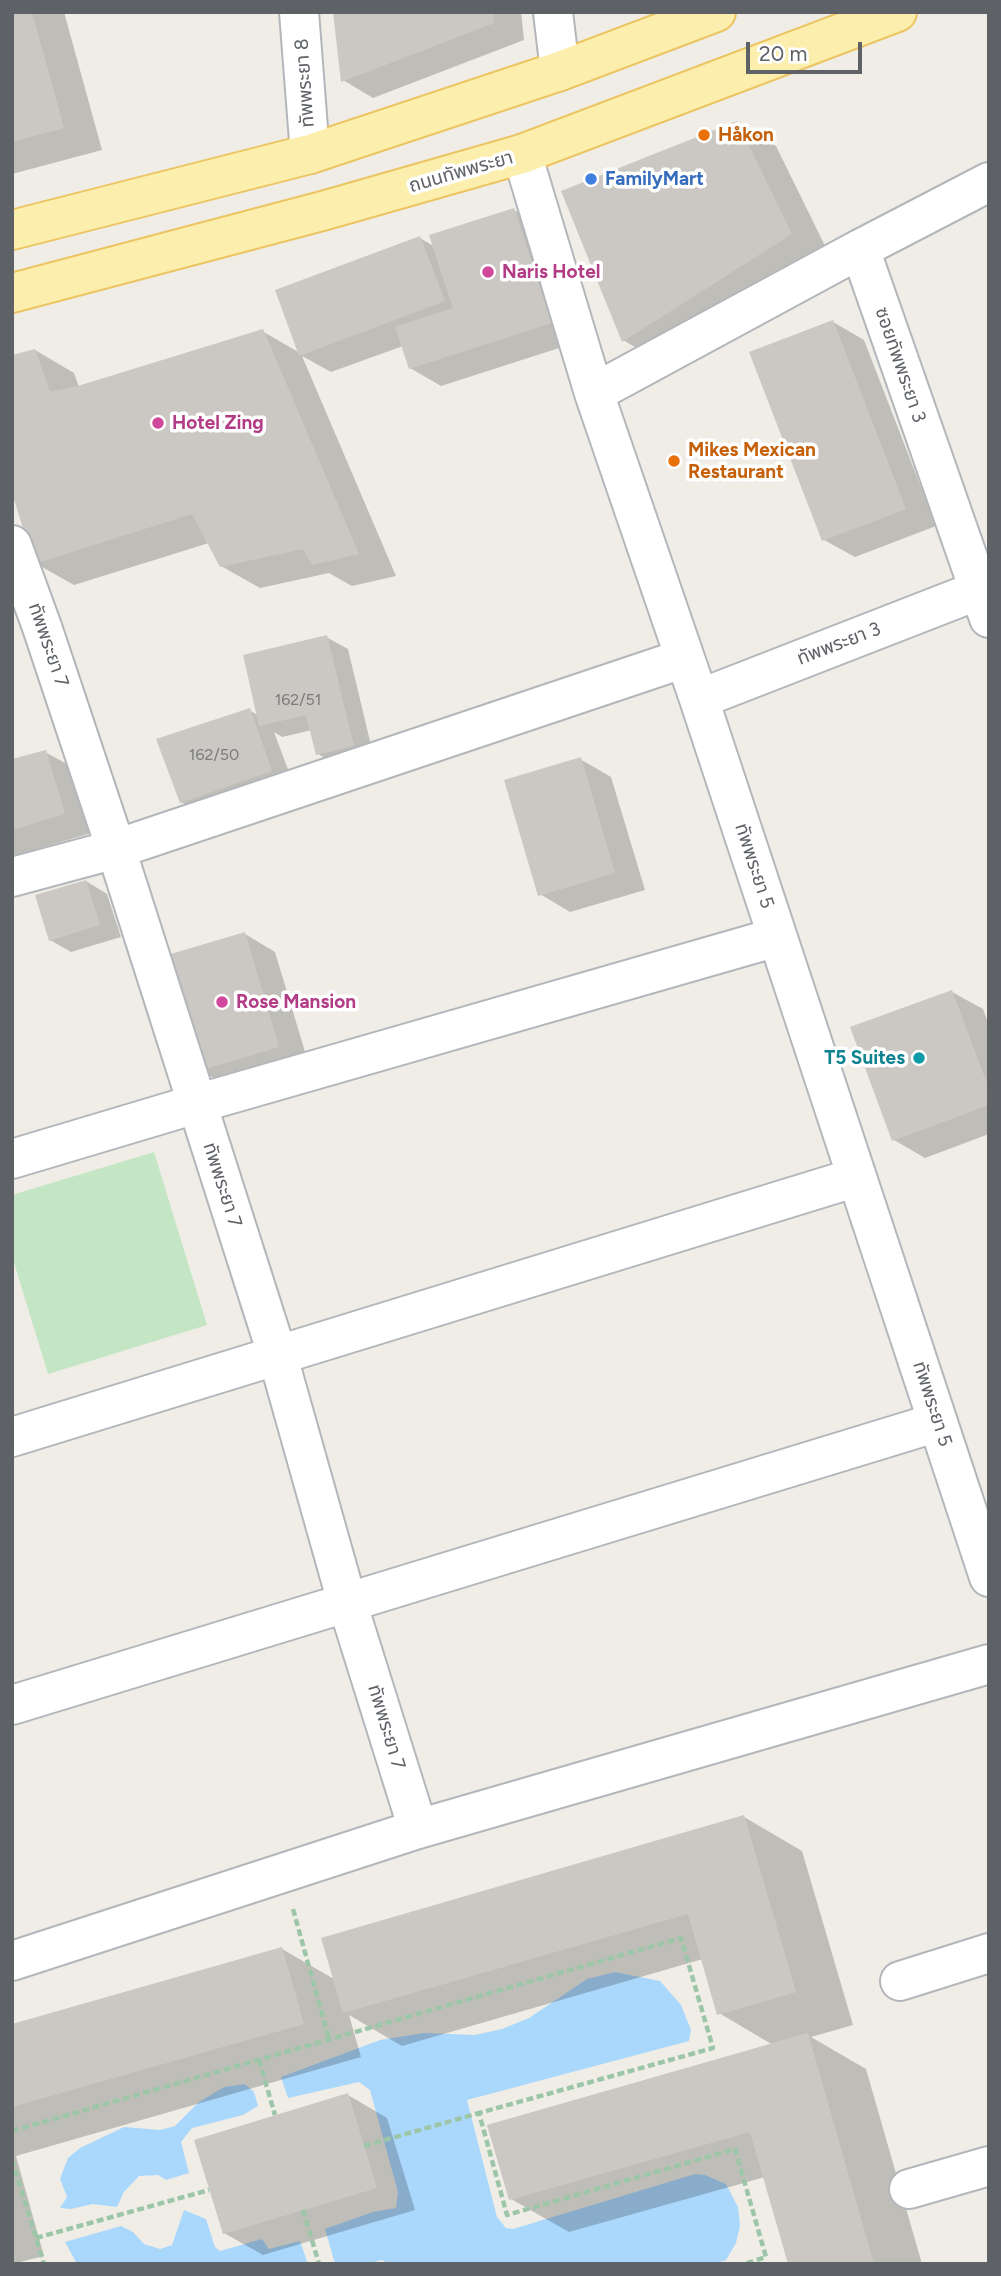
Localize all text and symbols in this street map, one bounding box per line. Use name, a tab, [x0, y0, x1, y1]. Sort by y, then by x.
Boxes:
scale bar	[749, 28, 864, 72]
street label: ทัพพระยา 8	[291, 38, 319, 128]
text: 20 m	[759, 41, 807, 66]
place label: Håkon	[718, 124, 774, 146]
marker: Håkon	[696, 127, 712, 143]
street label: ถนนทัพพระยา	[406, 146, 516, 198]
place label: FamilyMart	[605, 168, 704, 190]
marker: FamilyMart	[583, 171, 599, 187]
place label: Naris Hotel	[502, 261, 600, 283]
marker: Naris Hotel	[480, 264, 496, 280]
street label: ซอยทัพพระยา 3	[870, 304, 930, 426]
place label: Hotel Zing	[172, 412, 264, 434]
marker: Hotel Zing	[150, 415, 166, 431]
place label: Mikes Mexican Restaurant	[688, 439, 816, 483]
marker: Mikes Mexican Restaurant	[666, 453, 682, 469]
street label: ทัพพระยา 7	[23, 600, 73, 690]
street label: ทัพพระยา 3	[794, 618, 884, 670]
house number: 162/51	[275, 690, 321, 710]
house number: 162/50	[189, 745, 239, 765]
street label: ทัพพระยา 5	[730, 820, 778, 912]
place label: Rose Mansion	[236, 991, 356, 1013]
marker: Rose Mansion	[214, 994, 230, 1010]
place label: T5 Suites	[824, 1047, 905, 1069]
marker: T5 Suites	[911, 1050, 927, 1066]
street label: ทัพพระยา 7	[198, 1140, 246, 1230]
street label: ทัพพระยา 5	[908, 1358, 956, 1450]
street label: ทัพพระยา 7	[362, 1682, 410, 1772]

